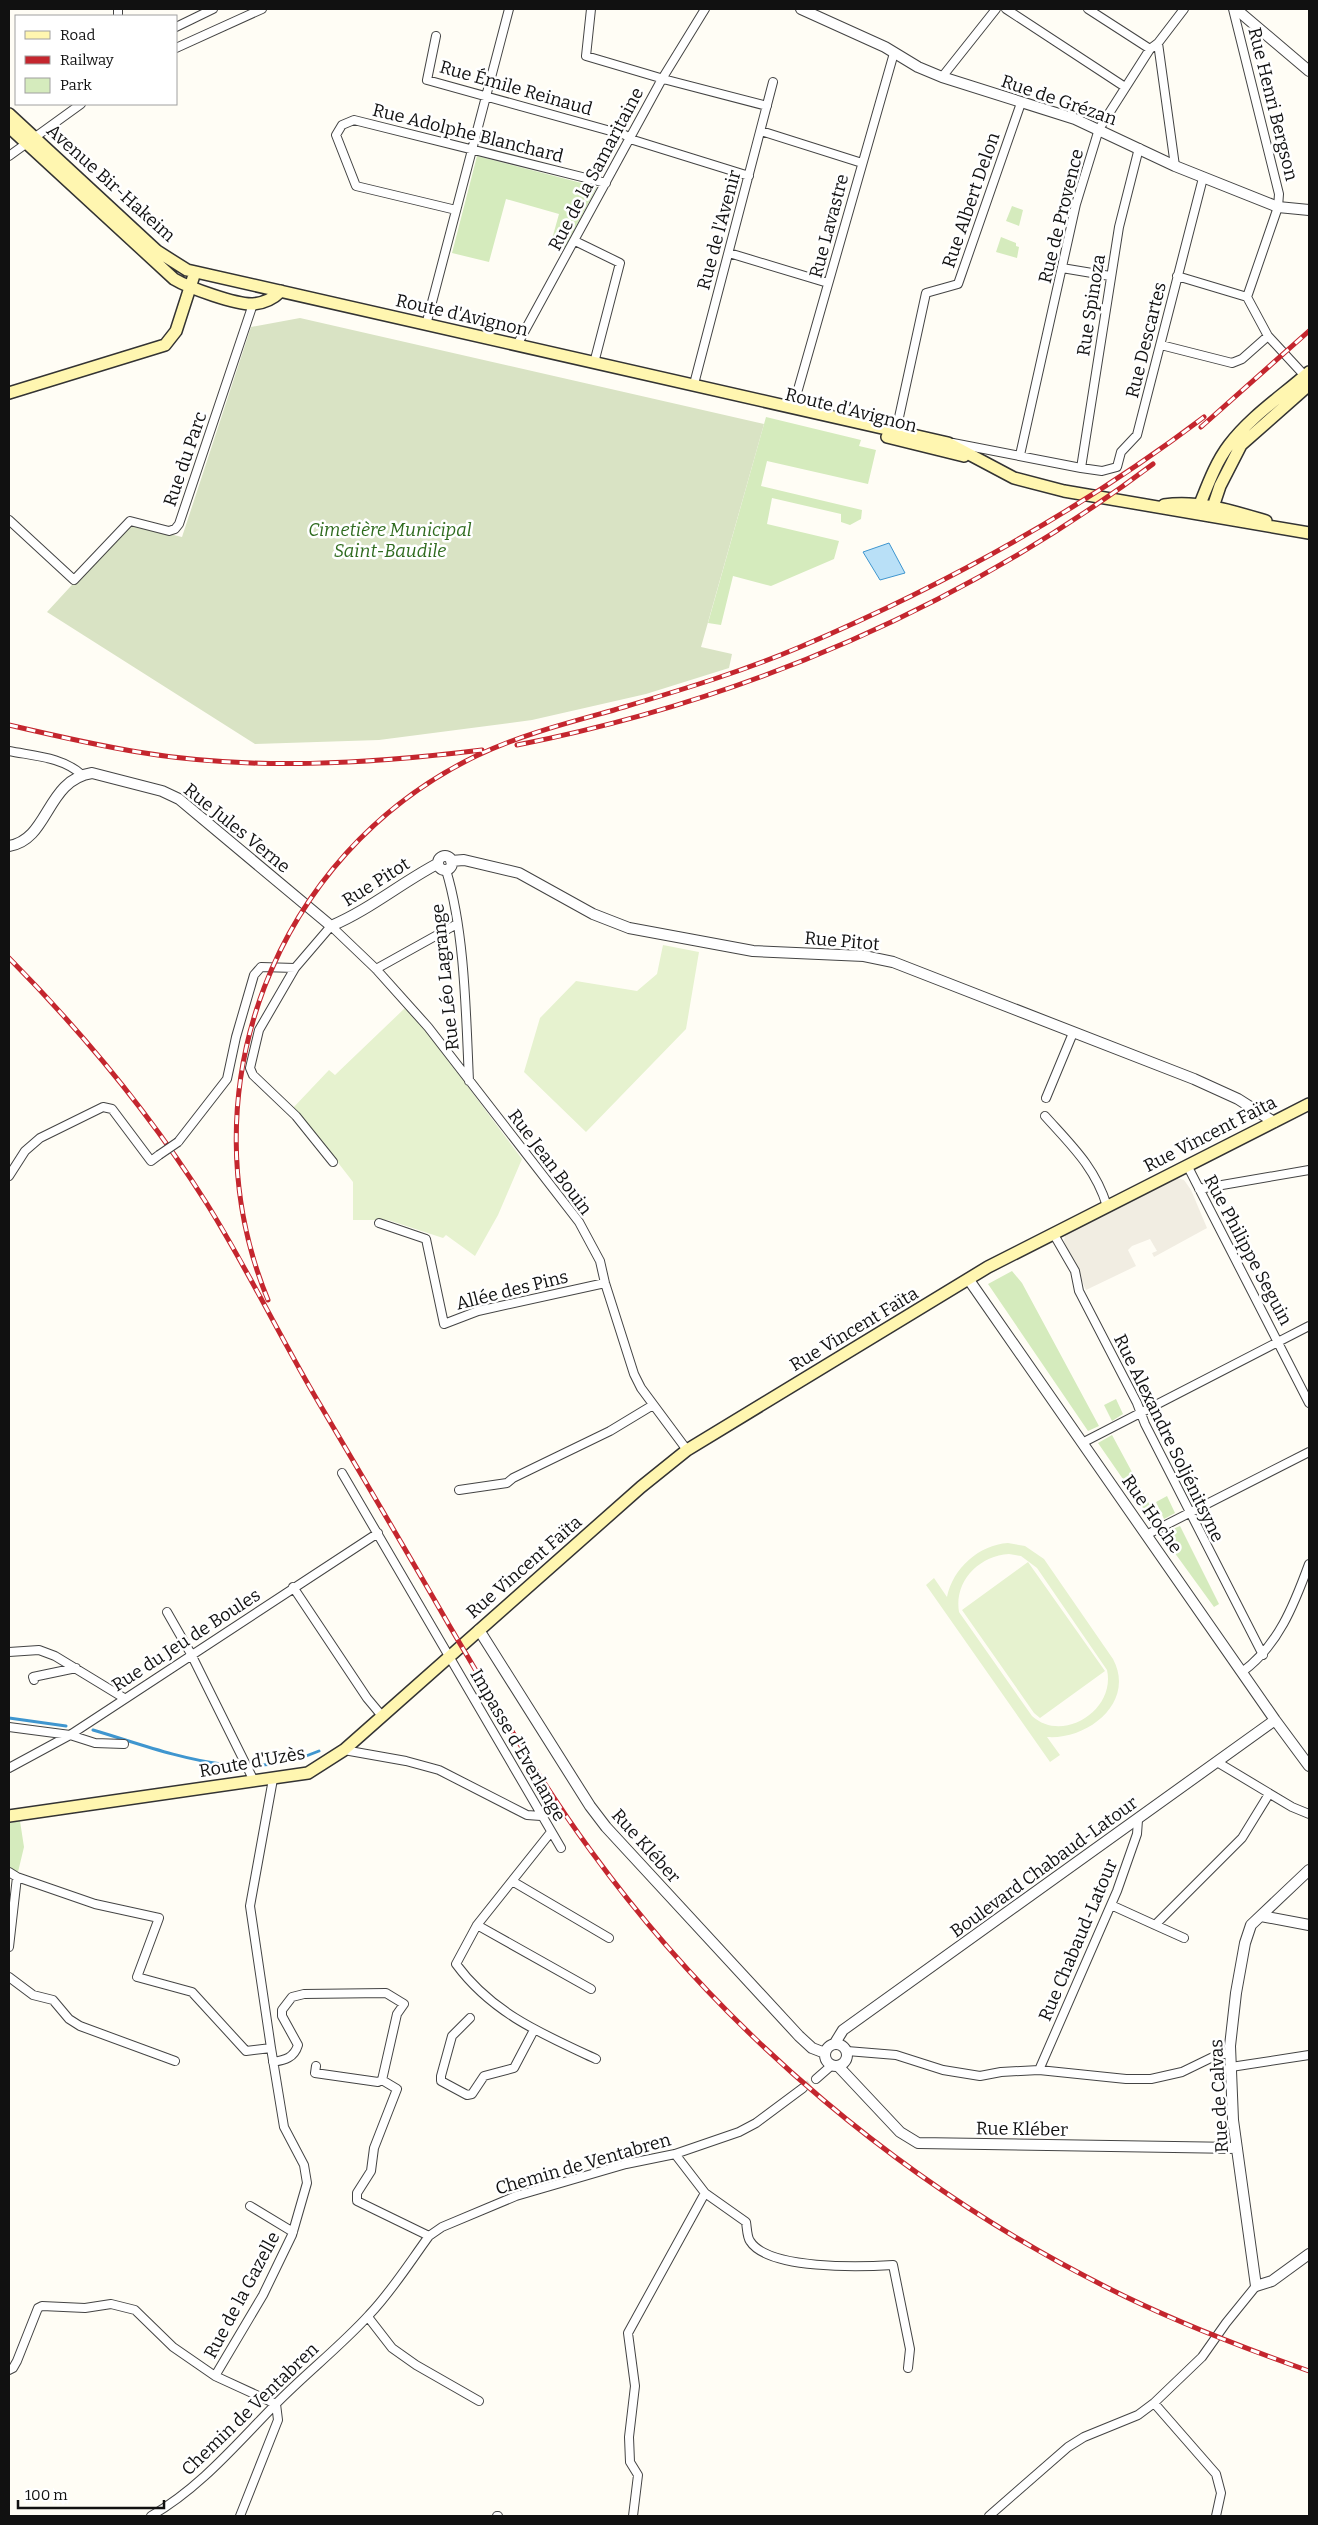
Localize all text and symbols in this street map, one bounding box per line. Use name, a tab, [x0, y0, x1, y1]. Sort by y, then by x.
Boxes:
legend	[15, 15, 178, 105]
street label: Rue Henri Bergson	[1243, 25, 1303, 183]
text: Road	[60, 26, 95, 44]
text: Railway	[60, 51, 114, 69]
street label: Rue Émile Reinaud	[437, 55, 596, 120]
street label: Rue de Grézan	[998, 70, 1120, 130]
text: Park	[60, 76, 92, 94]
street label: Rue de la Samaritaine	[544, 84, 648, 254]
street label: Rue Adolphe Blanchard	[370, 99, 566, 167]
street label: Avenue Bir-Hakeim	[42, 119, 180, 247]
street label: Rue Albert Delon	[938, 129, 1005, 271]
street label: Rue de Provence	[1034, 147, 1088, 285]
street label: Rue de l'Avenir	[692, 168, 746, 292]
street label: Rue Lavastre	[805, 172, 853, 280]
street label: Rue Spinoza	[1072, 252, 1110, 357]
street label: Rue Descartes	[1121, 280, 1171, 400]
street label: Route d'Avignon	[394, 289, 531, 341]
street label: Route d'Avignon	[783, 383, 920, 437]
street label: Rue du Parc	[159, 409, 211, 509]
park label: Cimetière Municipal Saint-Baudile	[308, 519, 472, 562]
street label: Rue Jules Verne	[179, 778, 295, 878]
street label: Rue Pitot	[338, 852, 414, 911]
street label: Rue Léo Lagrange	[426, 903, 464, 1051]
street label: Rue Pitot	[804, 927, 881, 955]
street label: Rue Vincent Faïta	[1140, 1091, 1280, 1177]
street label: Rue Jean Bouin	[503, 1105, 597, 1220]
street label: Rue Philippe Seguin	[1199, 1171, 1297, 1329]
street label: Allée des Pins	[454, 1265, 570, 1315]
street label: Rue Vincent Faïta	[786, 1282, 922, 1376]
street label: Rue Alexandre Soljénitsyne	[1109, 1331, 1229, 1545]
street label: Rue Hoche	[1117, 1471, 1187, 1557]
street label: Rue Vincent Faïta	[462, 1511, 586, 1623]
street label: Rue du Jeu de Boules	[108, 1584, 264, 1696]
street label: Impasse d'Everlange	[465, 1665, 571, 1825]
street label: Route d'Uzès	[197, 1742, 307, 1782]
street label: Boulevard Chabaud-Latour	[946, 1792, 1142, 1942]
street label: Rue Kléber	[607, 1804, 685, 1888]
street label: Rue Chabaud-Latour	[1034, 1856, 1122, 2024]
street label: Rue de Calvas	[1205, 2039, 1233, 2153]
street label: Rue Kléber	[976, 2117, 1068, 2141]
street label: Chemin de Ventabren	[493, 2128, 674, 2200]
street label: Rue de la Gazelle	[199, 2228, 285, 2362]
street label: Chemin de Ventabren	[177, 2338, 323, 2480]
scale bar	[18, 2478, 164, 2510]
text: 100 m	[25, 2486, 68, 2504]

